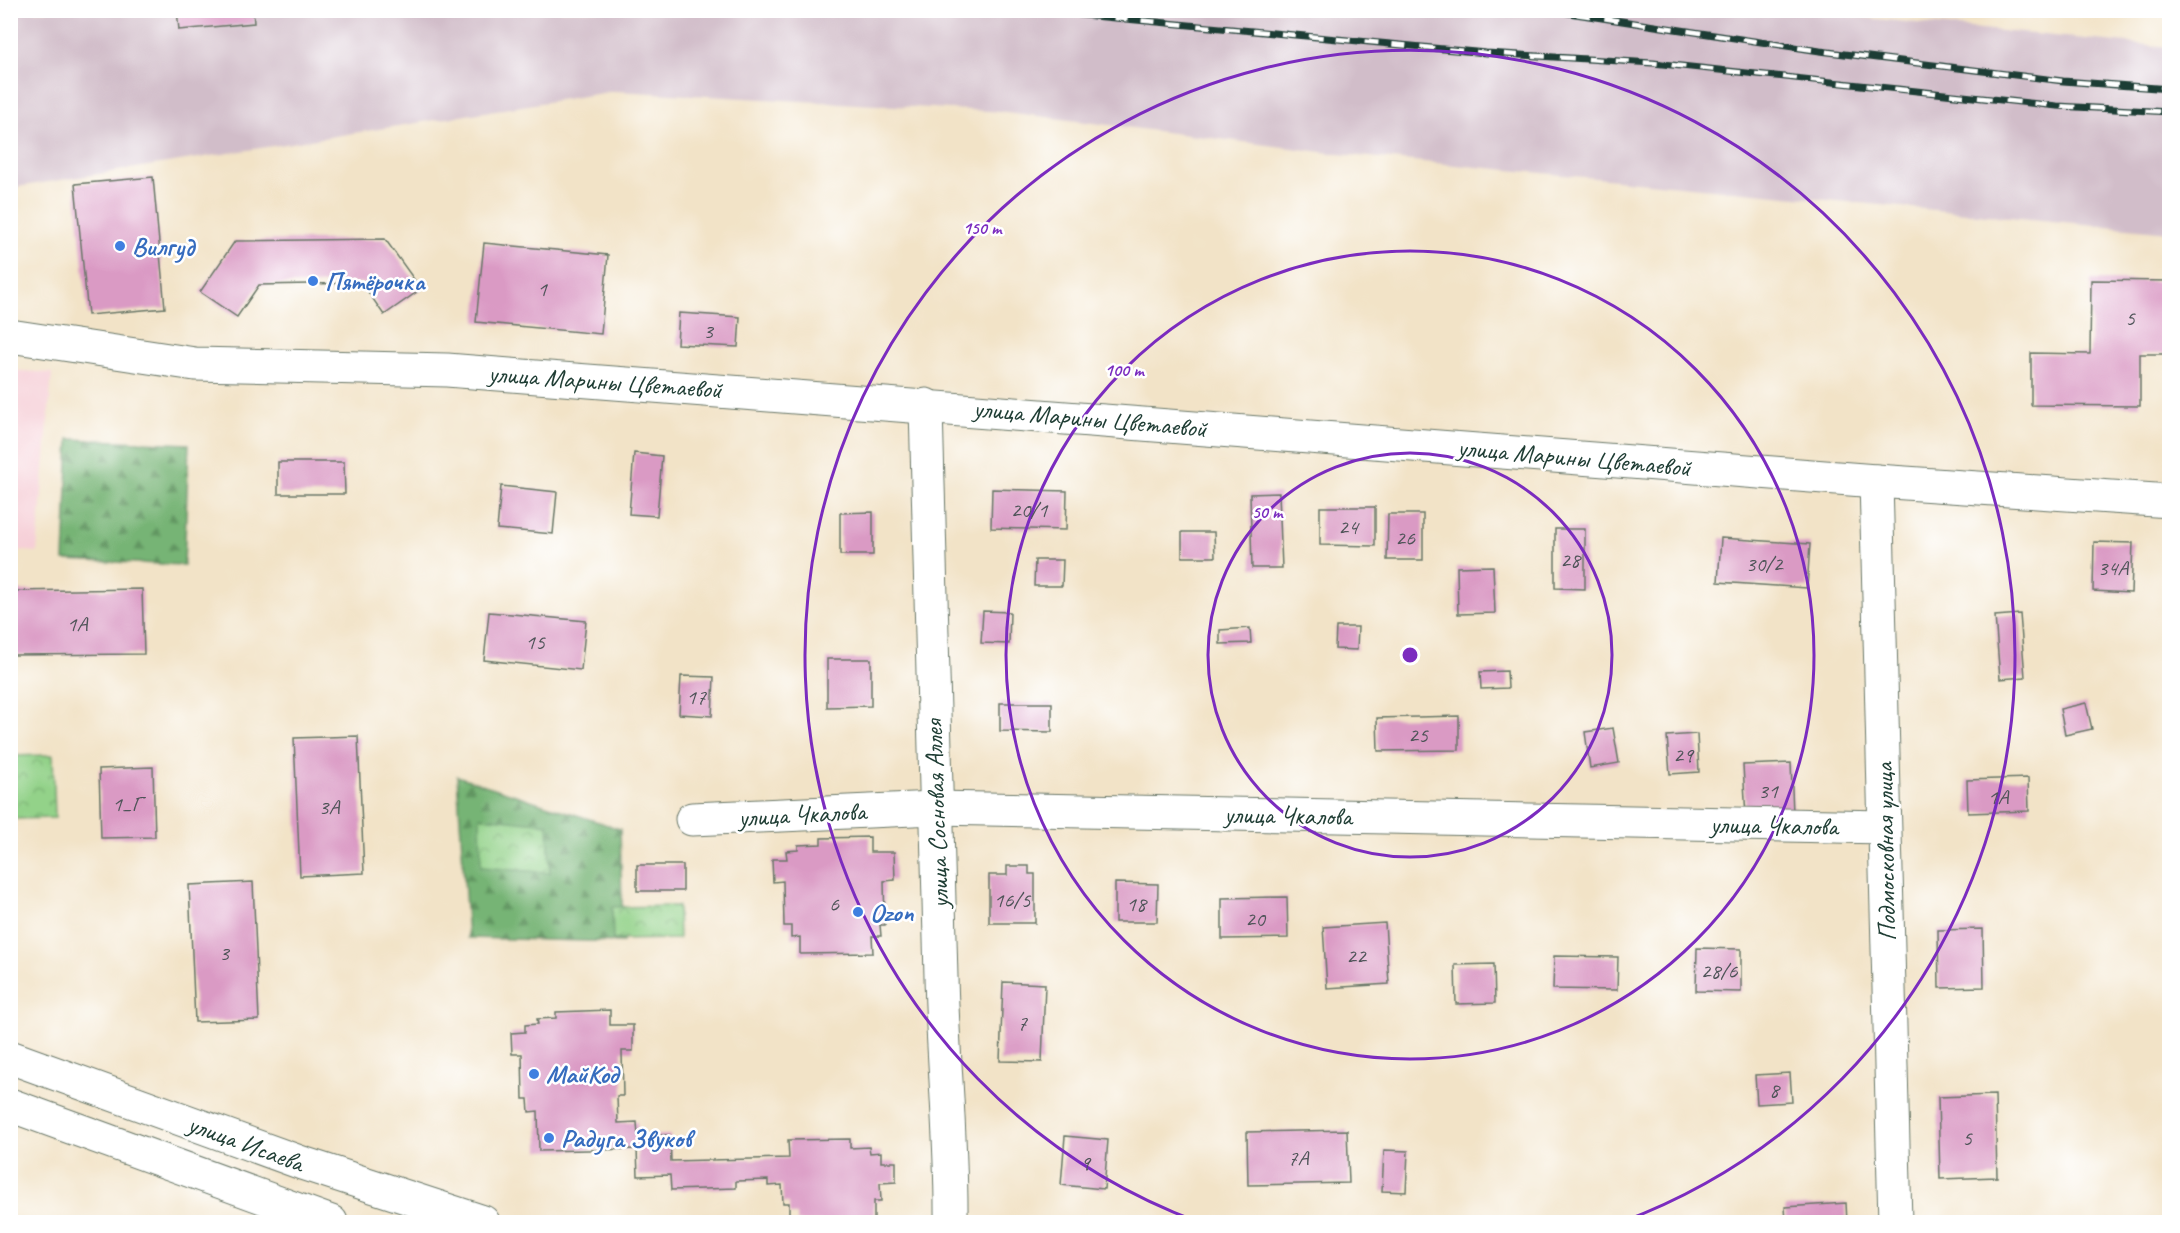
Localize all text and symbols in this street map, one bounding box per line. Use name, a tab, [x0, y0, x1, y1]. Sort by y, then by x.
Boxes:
text: 150 m	[963, 217, 1003, 239]
place label: Вилгуд	[132, 230, 196, 263]
marker: Вилгуд	[113, 239, 127, 253]
place label: Пятёрочка	[325, 265, 426, 298]
marker: Пятёрочка	[306, 274, 320, 288]
house number: 1	[537, 275, 548, 303]
house number: 5	[2125, 304, 2136, 332]
house number: 3	[703, 317, 715, 345]
street label: улица Марины Цветаевой	[485, 357, 725, 406]
text: 100 m	[1105, 359, 1145, 381]
street label: улица Марины Цветаевой	[970, 392, 1210, 445]
street label: улица Марины Цветаевой	[1454, 431, 1694, 484]
house number: 20/1	[1011, 496, 1049, 524]
text: 50 m	[1252, 501, 1284, 523]
house number: 24	[1338, 513, 1360, 541]
house number: 26	[1395, 524, 1416, 552]
house number: 28	[1560, 546, 1582, 574]
house number: 30/2	[1746, 550, 1785, 578]
house number: 34А	[2098, 554, 2129, 582]
house number: 1А	[67, 610, 88, 638]
house number: 15	[525, 628, 546, 656]
centre of rings	[1400, 645, 1420, 665]
house number: 17	[686, 683, 707, 711]
street label: улица Сосновая Аллея	[917, 717, 956, 911]
house number: 25	[1408, 721, 1429, 749]
house number: 29	[1673, 741, 1695, 769]
street label: Подмосковная улица	[1867, 761, 1904, 941]
house number: 31	[1758, 777, 1779, 805]
house number: 1А	[1988, 783, 2009, 811]
house number: 1_Г	[112, 790, 147, 818]
house number: 3А	[319, 793, 340, 821]
street label: улица Чкалова	[735, 795, 869, 834]
street label: улица Чкалова	[1222, 798, 1354, 833]
street label: улица Чкалова	[1708, 808, 1840, 843]
house number: 16/5	[994, 886, 1032, 914]
house number: 6	[829, 890, 840, 918]
house number: 18	[1126, 890, 1148, 918]
place label: Ozon	[870, 896, 915, 929]
marker: Ozon	[851, 905, 865, 919]
house number: 20	[1245, 905, 1267, 933]
house number: 3	[219, 939, 231, 967]
house number: 22	[1346, 942, 1368, 970]
house number: 28/6	[1701, 957, 1739, 985]
house number: 7	[1017, 1009, 1028, 1037]
place label: МайКод	[546, 1058, 621, 1091]
marker: МайКод	[527, 1067, 541, 1081]
house number: 8	[1769, 1076, 1781, 1104]
street label: улица Исаева	[182, 1107, 310, 1180]
place label: Радуга Звуков	[561, 1122, 696, 1155]
house number: 5	[1962, 1124, 1973, 1152]
marker: Радуга Звуков	[542, 1131, 556, 1145]
house number: 7А	[1288, 1144, 1309, 1172]
house number: 9	[1080, 1149, 1092, 1177]

